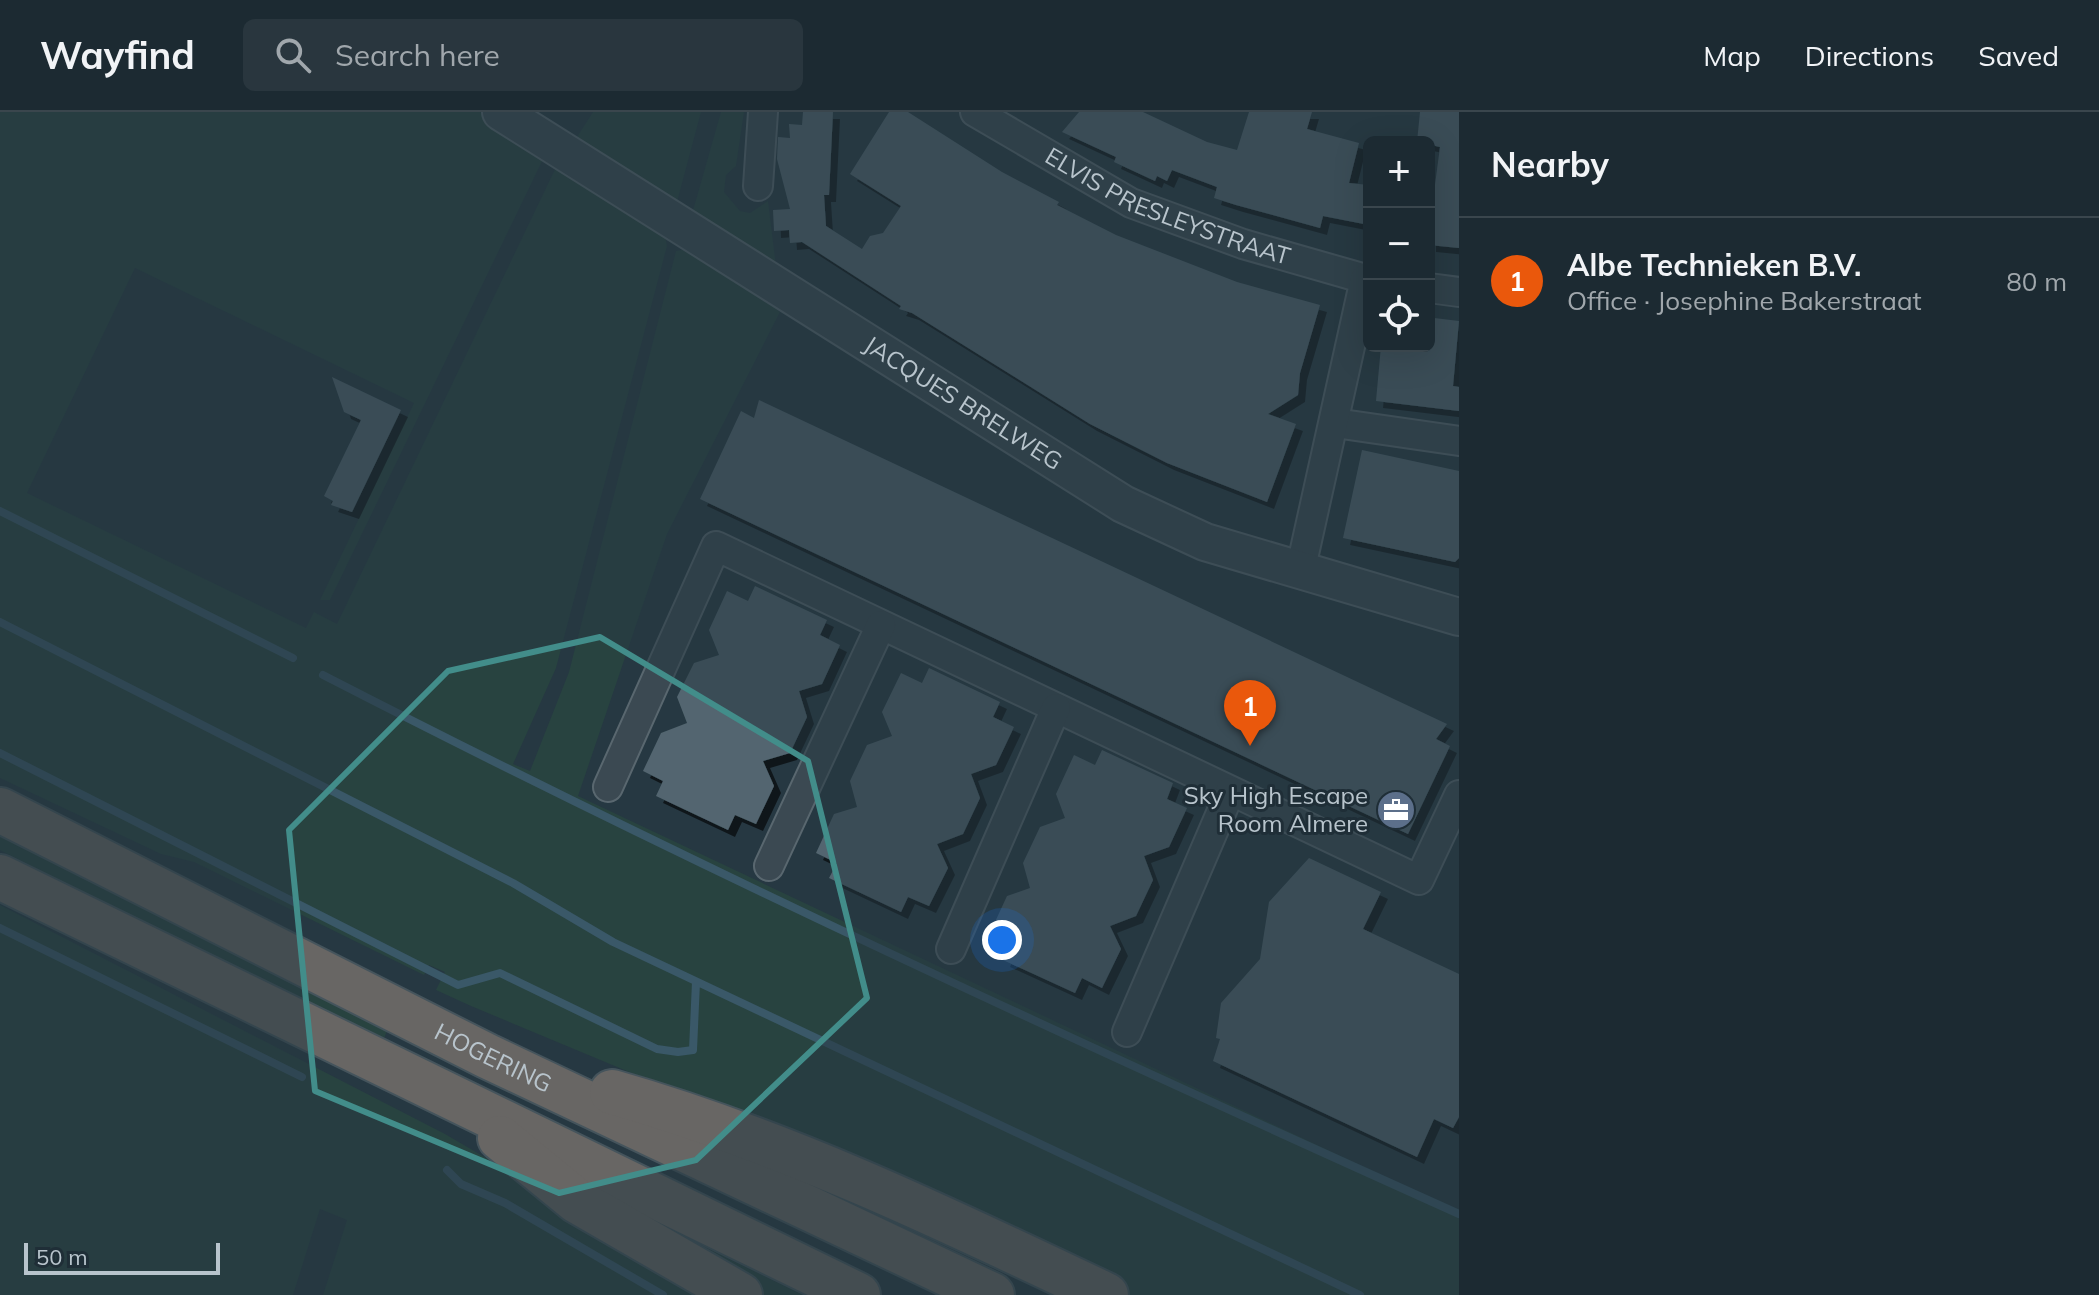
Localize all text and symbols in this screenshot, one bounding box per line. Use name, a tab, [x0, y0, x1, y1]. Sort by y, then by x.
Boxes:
search box	[243, 19, 803, 91]
text: Wayfind	[40, 31, 195, 79]
icon: search	[271, 33, 315, 77]
text: Search here	[335, 36, 500, 74]
text: Map	[1703, 38, 1761, 73]
text: Directions	[1805, 38, 1934, 73]
text: Saved	[1978, 38, 2059, 73]
map controls	[1363, 136, 1435, 352]
button: +	[1363, 136, 1435, 208]
street label: ELVIS PRESLEYSTRAAT	[1040, 140, 1294, 271]
text: Nearby	[1491, 143, 1609, 186]
button: −	[1363, 208, 1435, 280]
text: Albe Technieken B.V.	[1567, 246, 1862, 284]
text: 1	[1509, 265, 1525, 298]
text: 80 m	[2006, 265, 2067, 298]
button: locate	[1363, 280, 1435, 352]
text: Office · Josephine Bakerstraat	[1567, 284, 1922, 317]
street label: JACQUES BRELWEG	[859, 329, 1068, 476]
pin: 1	[1224, 680, 1276, 746]
place label: Sky High Escape Room Almere	[1184, 780, 1368, 838]
office icon: Sky High Escape Room Almere	[1375, 789, 1417, 831]
your location	[982, 920, 1022, 960]
street label: HOGERING	[430, 1016, 557, 1099]
scale bar	[24, 1239, 220, 1275]
text: 50 m	[36, 1243, 87, 1271]

